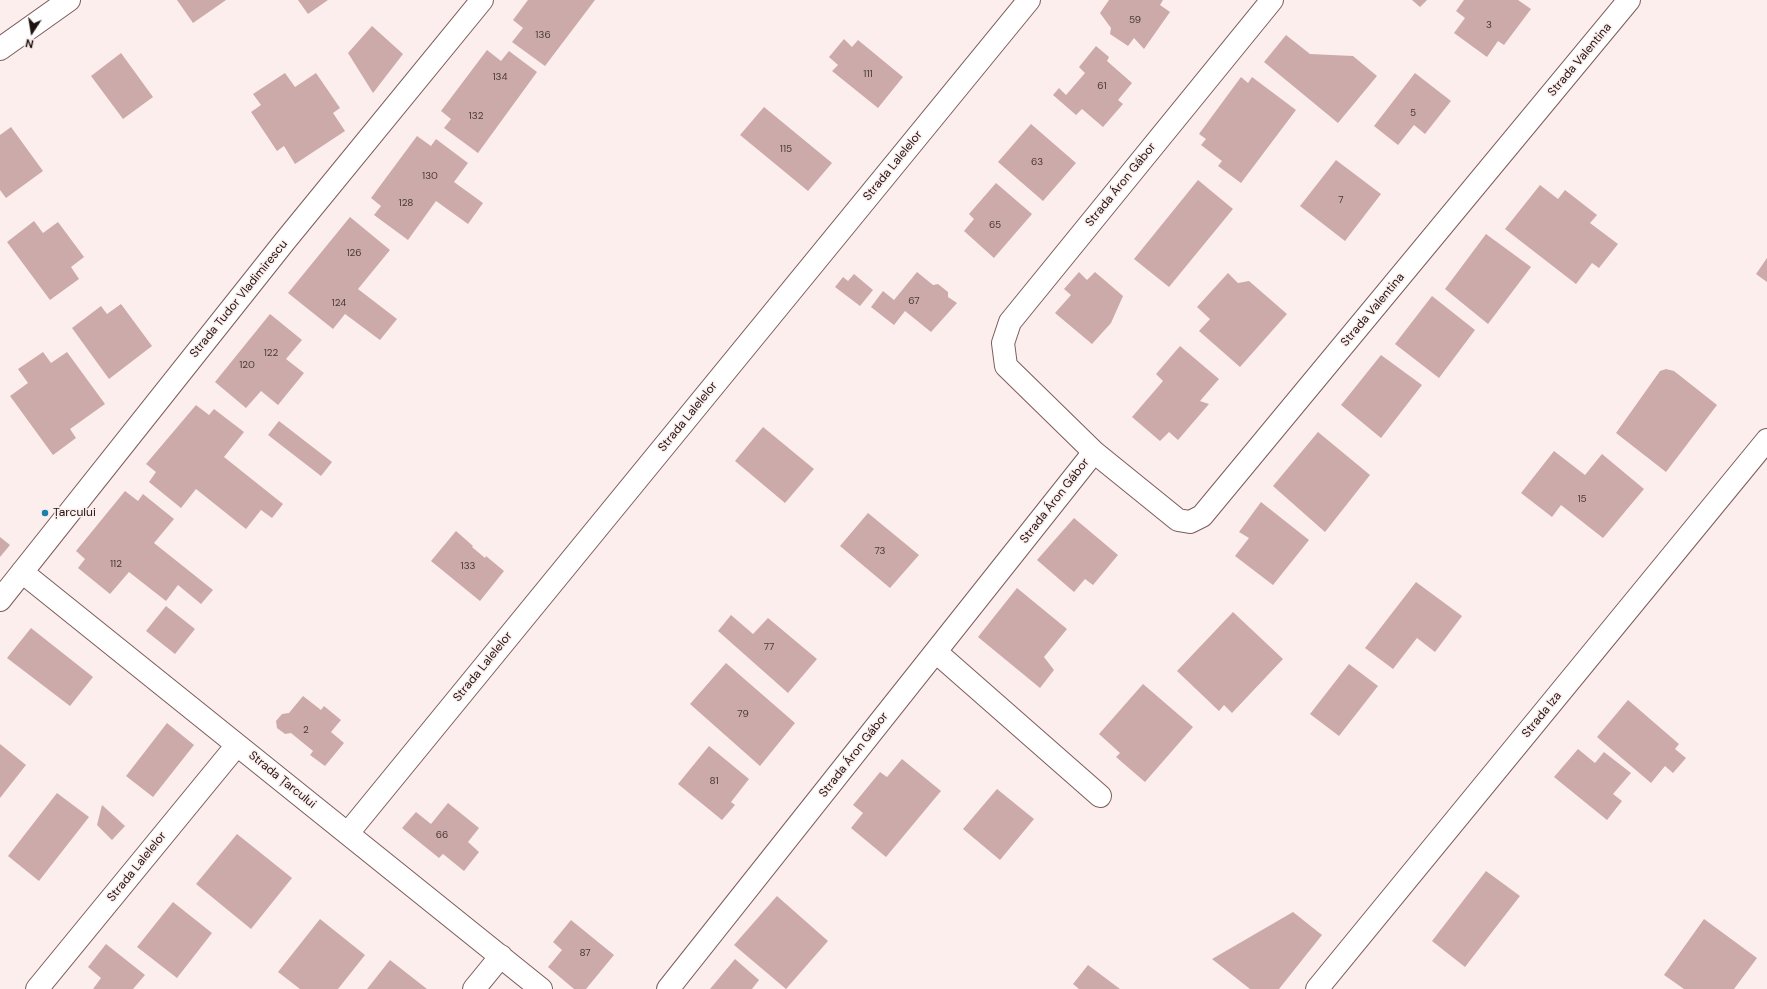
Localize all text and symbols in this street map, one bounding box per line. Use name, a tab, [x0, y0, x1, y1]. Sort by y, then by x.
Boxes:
north arrow	[12, 12, 52, 52]
house number: 59	[1129, 14, 1141, 26]
house number: 3	[1486, 19, 1492, 31]
street label: Strada Valentina	[1545, 20, 1615, 100]
house number: 136	[535, 29, 551, 41]
text: N	[24, 36, 35, 51]
house number: 111	[863, 68, 873, 80]
house number: 134	[492, 71, 508, 83]
house number: 61	[1097, 80, 1107, 92]
house number: 5	[1410, 107, 1416, 119]
house number: 132	[469, 110, 483, 122]
street label: Strada Lalelelor	[860, 128, 926, 204]
street label: Strada Áron Gábor	[1083, 140, 1159, 230]
house number: 115	[780, 143, 792, 155]
house number: 63	[1031, 156, 1043, 168]
house number: 130	[422, 170, 438, 182]
house number: 7	[1338, 194, 1344, 206]
house number: 128	[399, 197, 413, 209]
house number: 65	[989, 219, 1001, 231]
street label: Strada Tudor Vladimirescu	[187, 237, 291, 361]
house number: 126	[346, 247, 362, 259]
street label: Strada Valentina	[1338, 270, 1408, 350]
house number: 67	[908, 295, 920, 307]
house number: 124	[332, 297, 346, 309]
house number: 122	[264, 347, 278, 359]
house number: 120	[239, 359, 255, 371]
street label: Strada Lalelelor	[655, 379, 721, 455]
street label: Strada Áron Gábor	[1017, 456, 1093, 546]
house number: 15	[1577, 493, 1587, 505]
place label: Țarcului	[53, 506, 96, 520]
marker: Țarcului	[40, 508, 50, 518]
house number: 73	[875, 545, 885, 557]
house number: 112	[110, 558, 122, 570]
house number: 133	[461, 560, 475, 572]
street label: Strada Lalelelor	[450, 629, 516, 705]
house number: 77	[764, 641, 774, 653]
street label: Strada Iza	[1519, 689, 1565, 741]
house number: 79	[737, 708, 749, 720]
street label: Strada Áron Gábor	[816, 710, 892, 800]
house number: 2	[303, 724, 309, 736]
street label: Strada Țarcului	[245, 748, 319, 812]
house number: 81	[710, 775, 718, 787]
street label: Strada Lalelelor	[104, 829, 170, 905]
house number: 66	[436, 829, 448, 841]
house number: 87	[579, 947, 591, 959]

